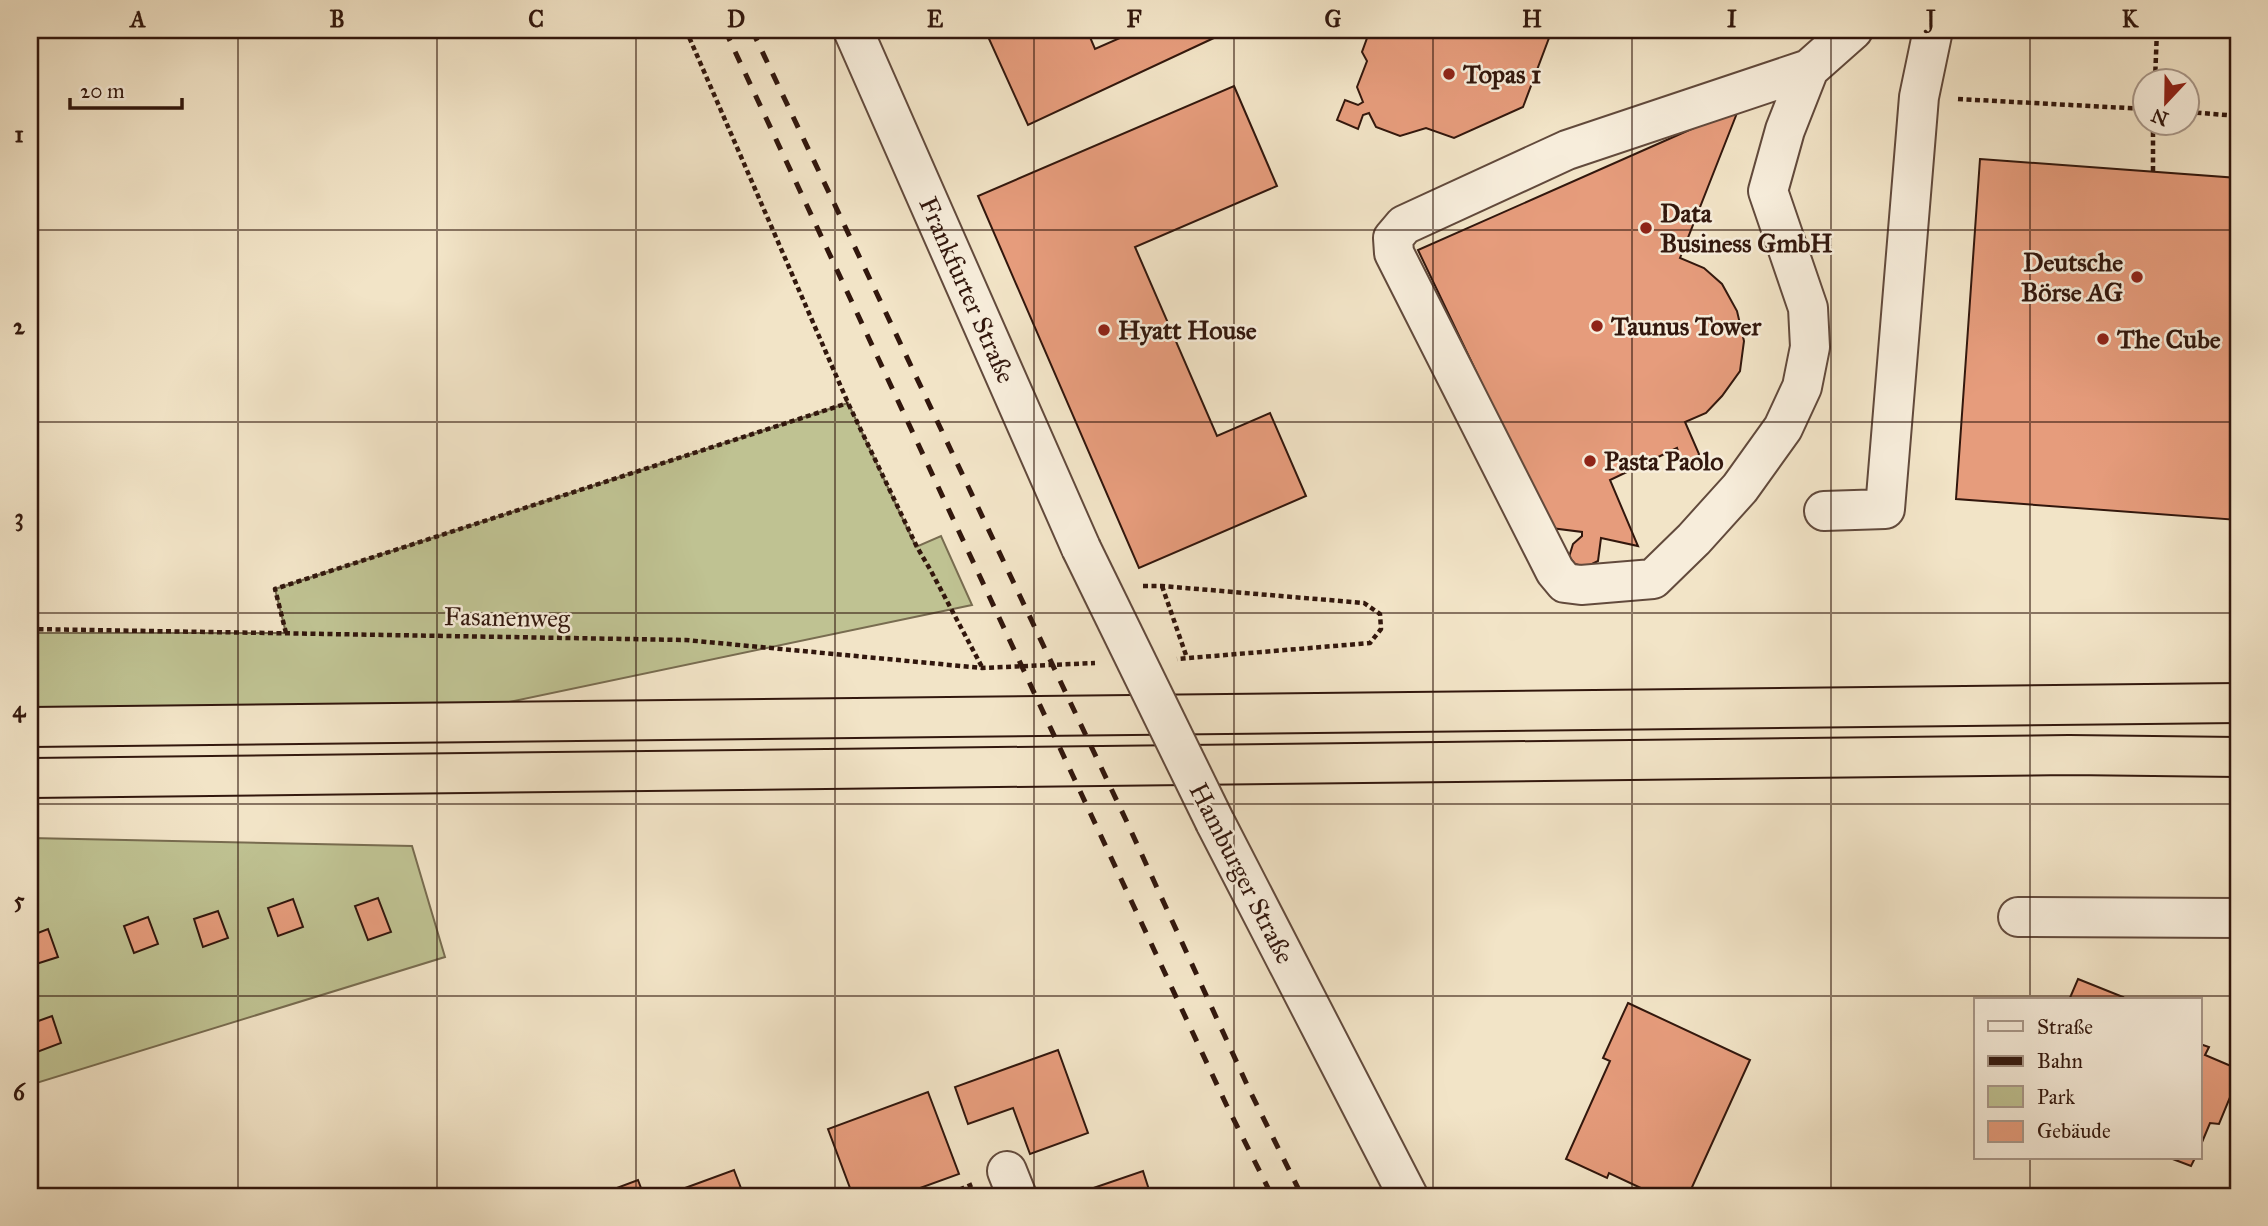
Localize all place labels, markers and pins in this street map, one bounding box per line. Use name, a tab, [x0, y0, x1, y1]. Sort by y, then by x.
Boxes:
place label: Topas 1	[1462, 58, 1541, 90]
marker: Topas 1	[1441, 66, 1457, 82]
place label: Data Business GmbH	[1660, 197, 1833, 259]
marker: Data Business GmbH	[1638, 220, 1654, 236]
place label: Deutsche Börse AG	[2021, 246, 2123, 308]
marker: Deutsche Börse AG	[2129, 269, 2145, 285]
place label: Taunus Tower	[1610, 310, 1762, 342]
place label: Hyatt House	[1118, 314, 1257, 346]
marker: Taunus Tower	[1589, 318, 1605, 334]
marker: Hyatt House	[1096, 322, 1112, 338]
place label: The Cube	[2116, 323, 2221, 355]
marker: The Cube	[2095, 331, 2111, 347]
place label: Pasta Paolo	[1604, 445, 1723, 477]
marker: Pasta Paolo	[1582, 453, 1598, 469]

